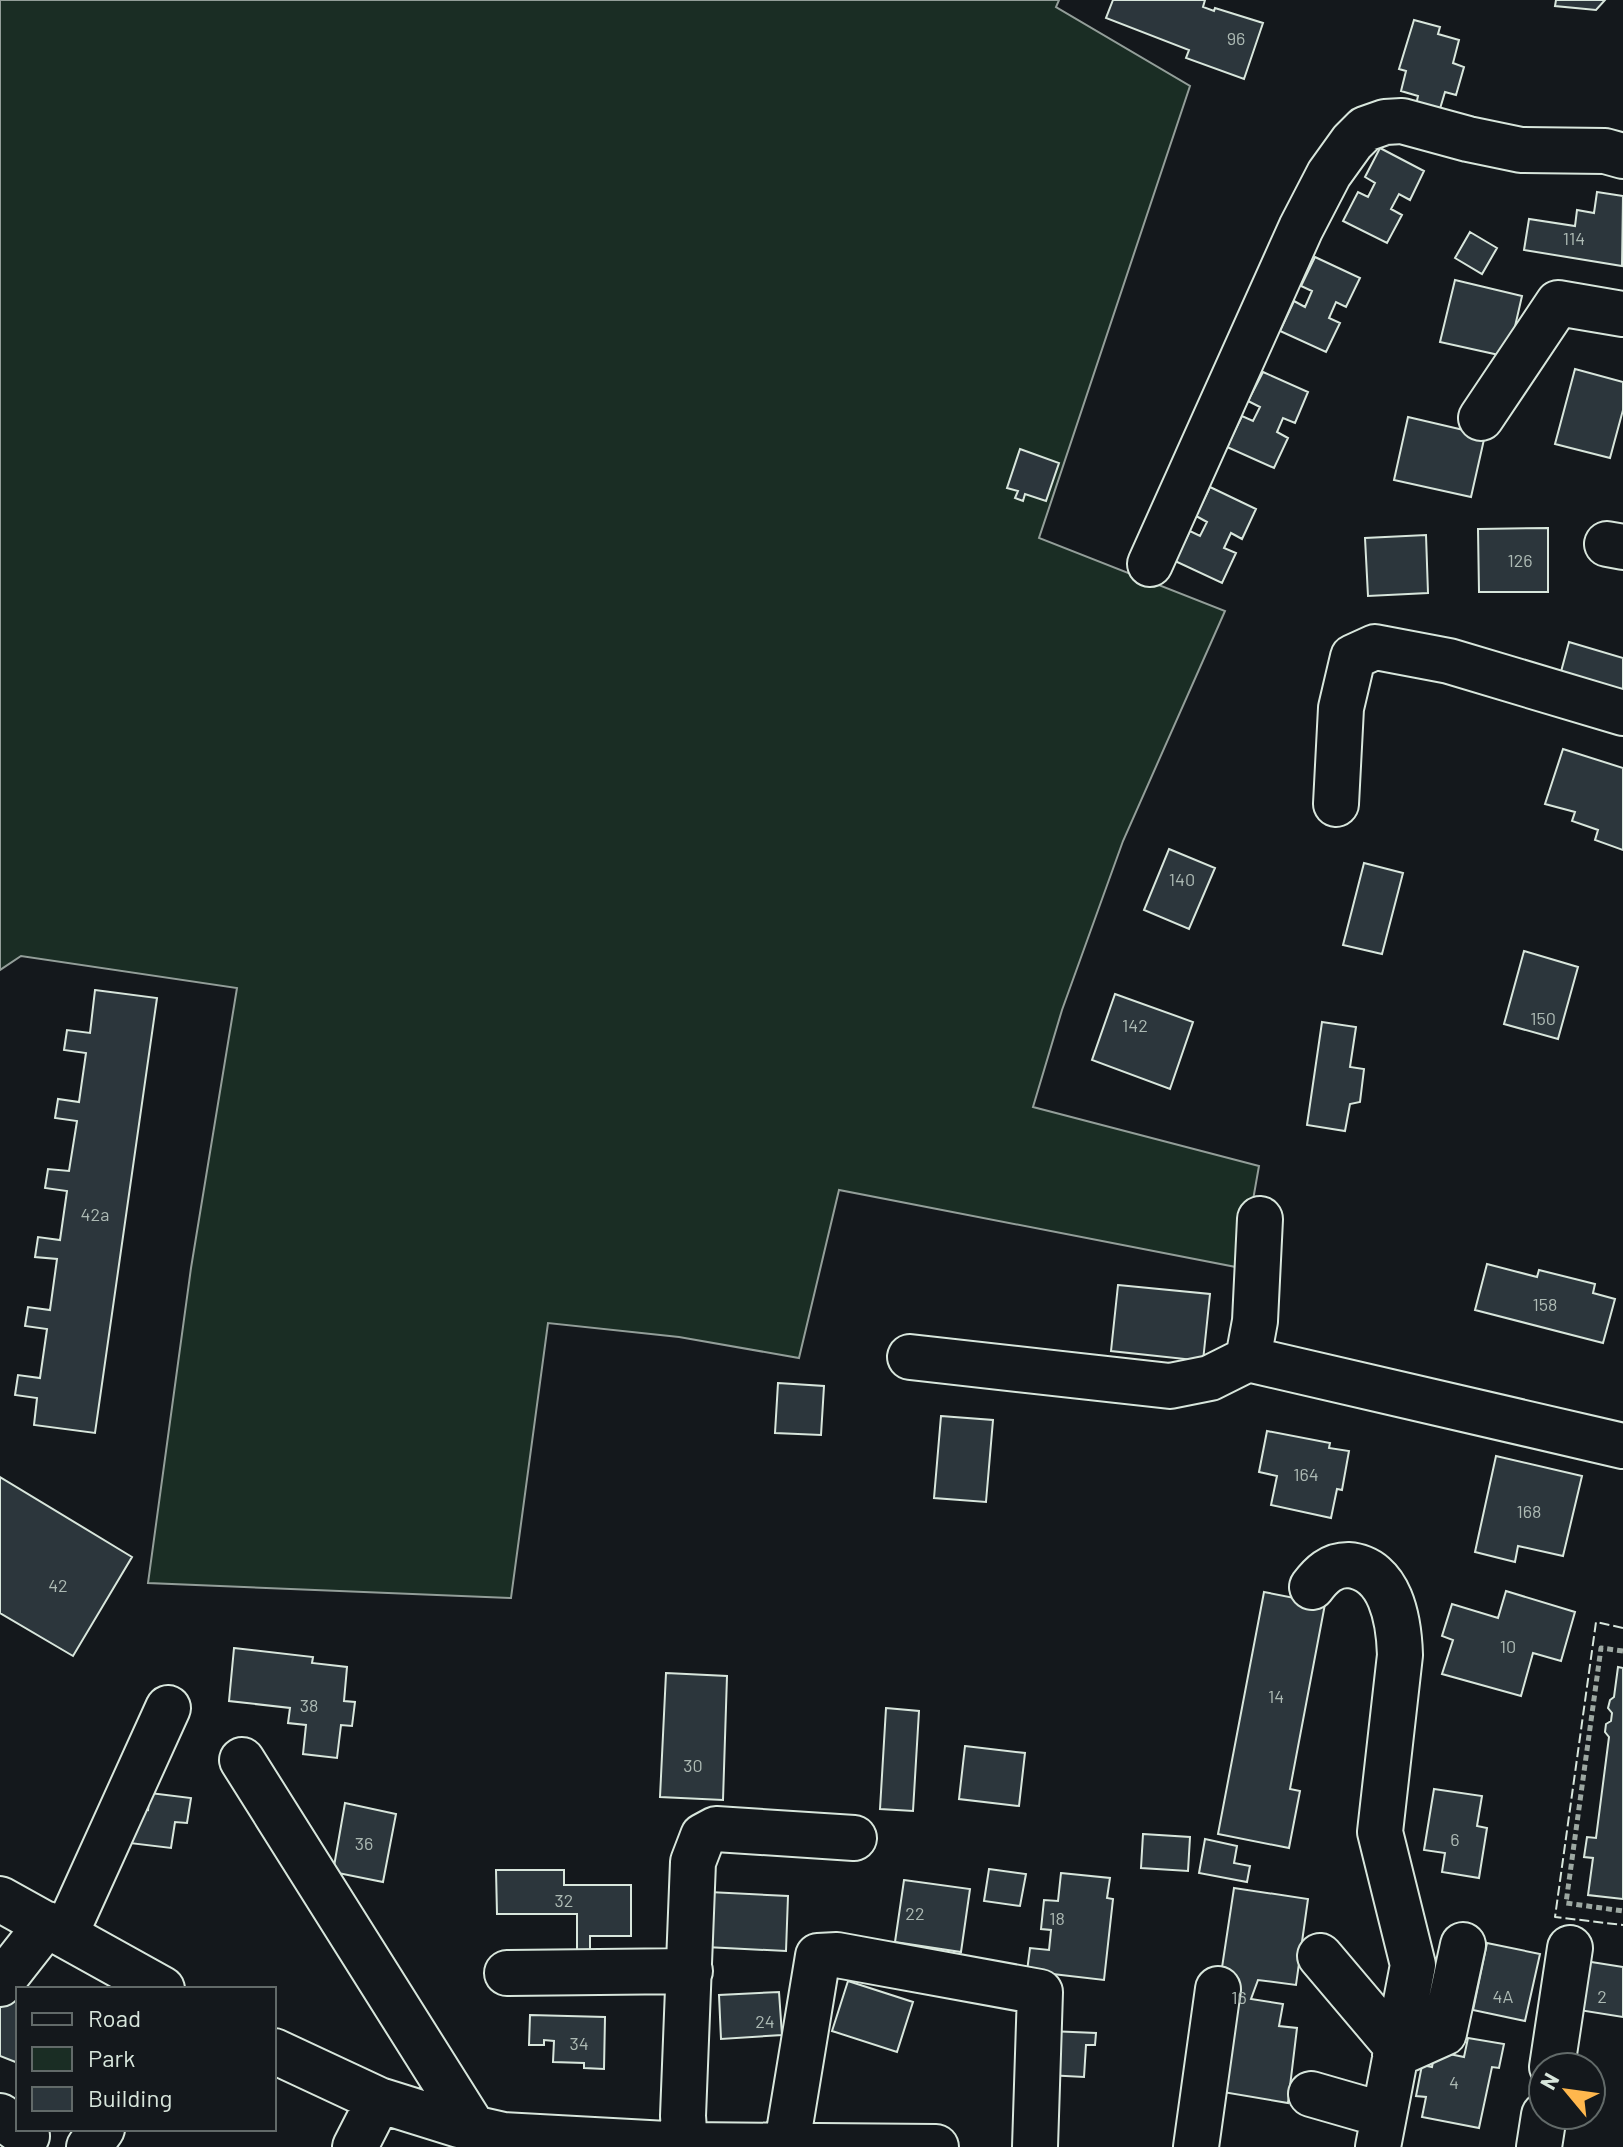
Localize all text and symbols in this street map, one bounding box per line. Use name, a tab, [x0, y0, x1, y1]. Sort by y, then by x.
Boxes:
house number: 96	[1227, 27, 1245, 49]
house number: 114	[1563, 227, 1585, 249]
house number: 126	[1507, 549, 1533, 571]
house number: 140	[1169, 868, 1195, 890]
house number: 150	[1530, 1007, 1556, 1029]
house number: 142	[1122, 1014, 1148, 1036]
house number: 42a	[81, 1203, 109, 1225]
house number: 158	[1533, 1293, 1557, 1315]
house number: 164	[1293, 1463, 1319, 1485]
house number: 168	[1517, 1500, 1541, 1522]
house number: 42	[48, 1574, 68, 1596]
house number: 10	[1500, 1635, 1516, 1657]
house number: 14	[1268, 1685, 1284, 1707]
house number: 38	[300, 1694, 318, 1716]
house number: 30	[683, 1754, 703, 1776]
house number: 6	[1450, 1828, 1460, 1850]
house number: 36	[355, 1832, 373, 1854]
house number: 32	[555, 1889, 573, 1911]
house number: 22	[905, 1902, 925, 1924]
house number: 18	[1049, 1907, 1065, 1929]
house number: 4A	[1493, 1985, 1513, 2007]
house number: 2	[1597, 1985, 1607, 2007]
house number: 16	[1231, 1986, 1247, 2008]
legend	[16, 1987, 276, 2131]
text: Road	[88, 2003, 141, 2032]
house number: 24	[755, 2010, 775, 2032]
house number: 34	[569, 2032, 589, 2054]
text: Park	[88, 2043, 135, 2072]
north arrow	[1527, 2051, 1607, 2131]
text: N	[1534, 2068, 1564, 2094]
house number: 4	[1449, 2071, 1459, 2093]
text: Building	[88, 2083, 172, 2112]

